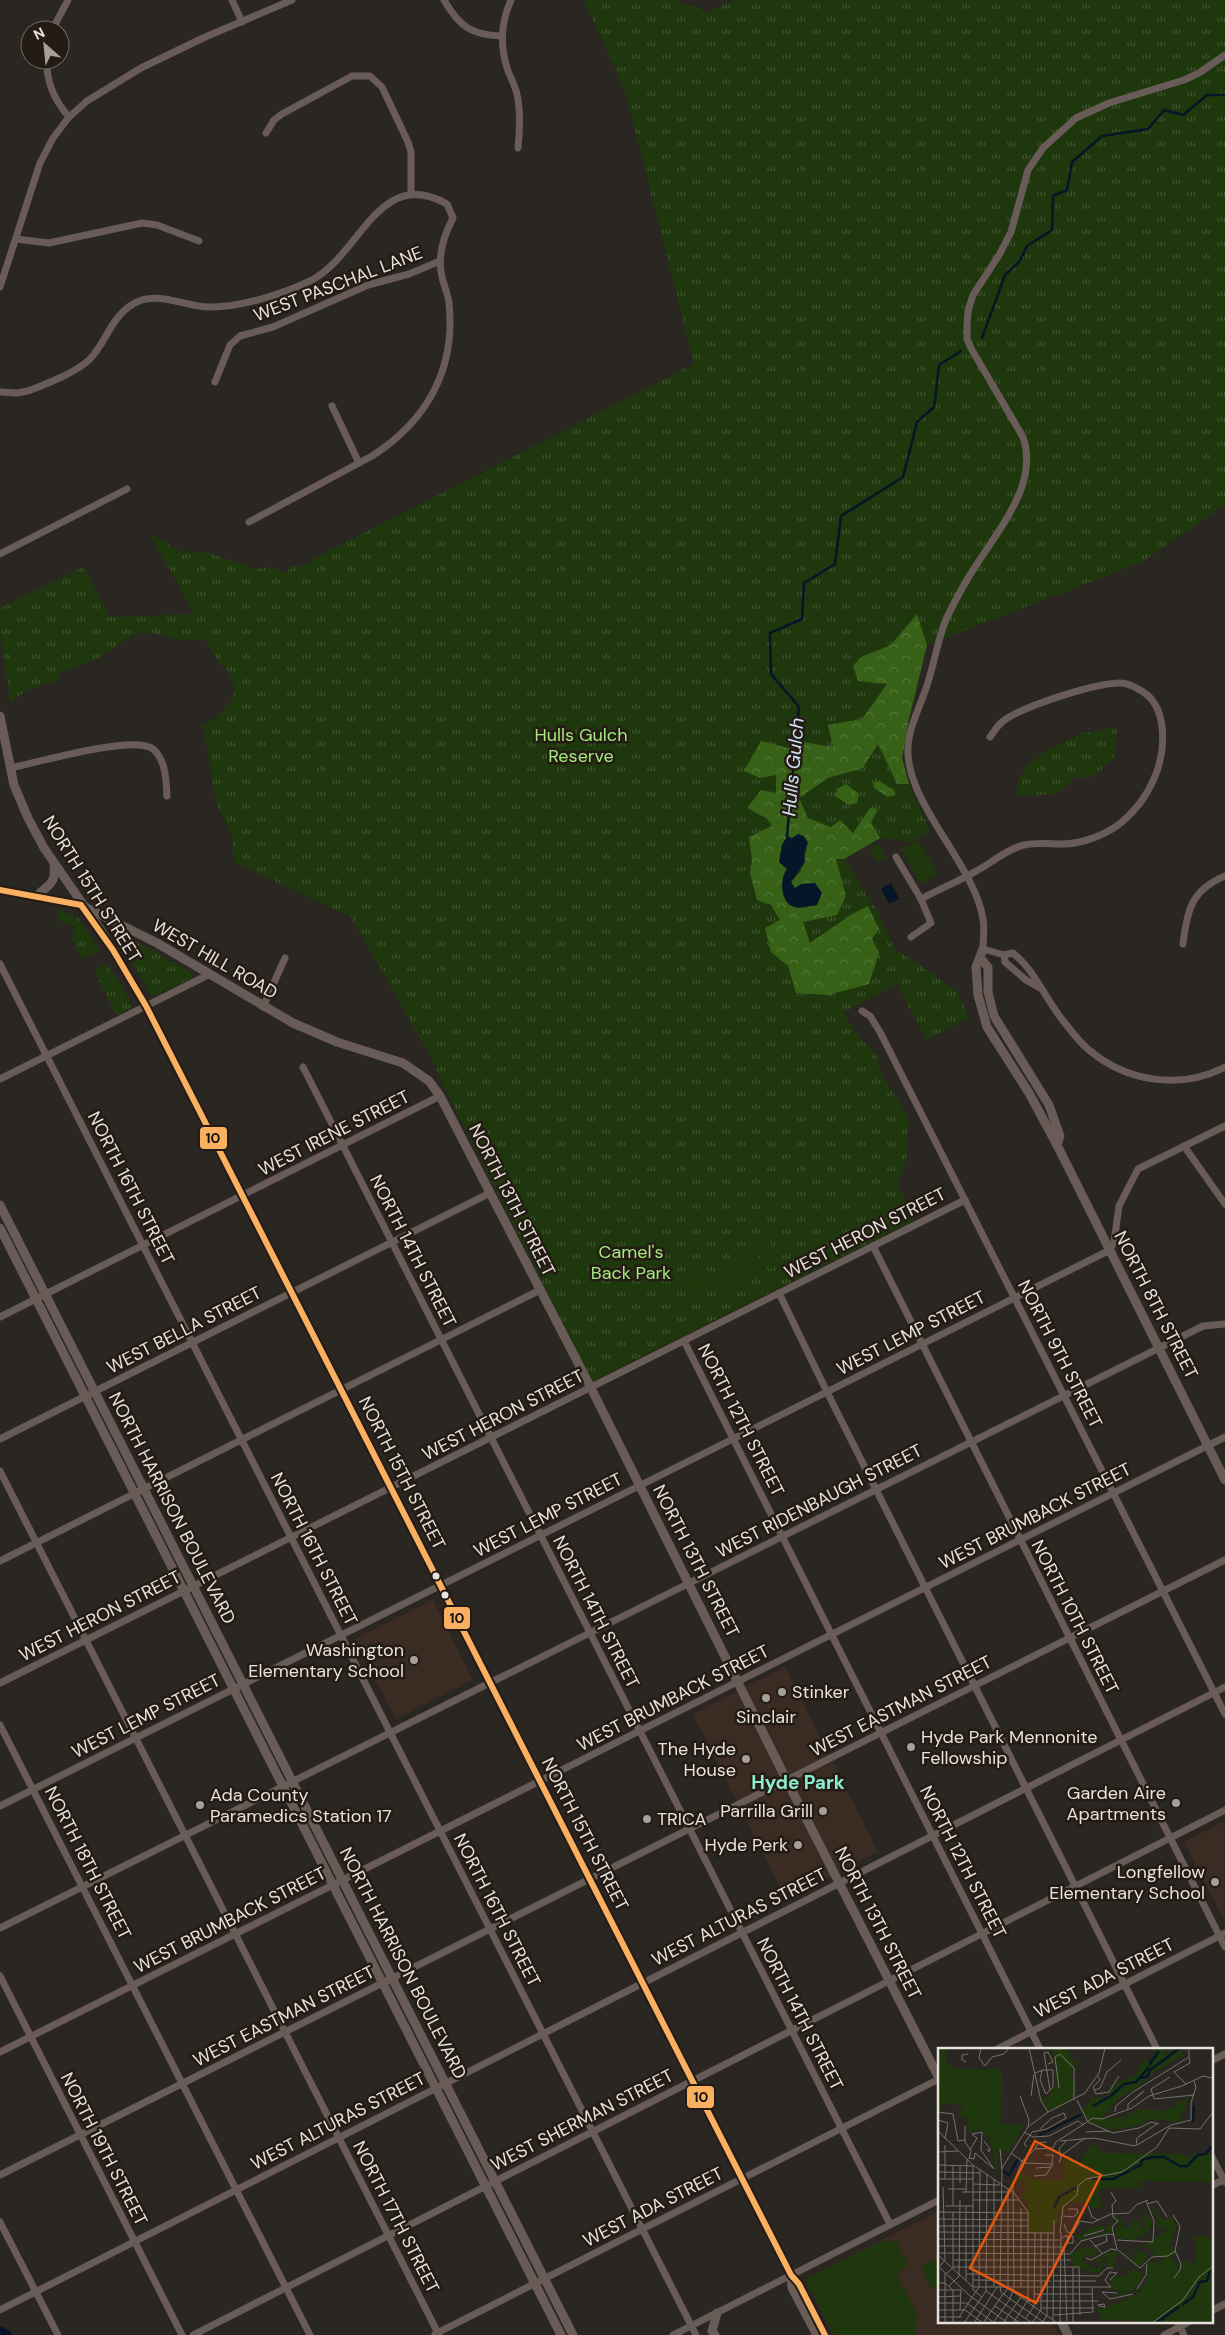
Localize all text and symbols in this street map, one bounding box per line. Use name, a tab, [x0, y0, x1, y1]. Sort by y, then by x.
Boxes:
north arrow	[20, 20, 70, 70]
text: N	[30, 23, 48, 44]
street label: WEST PASCHAL LANE	[250, 241, 426, 327]
water label: Hulls Gulch	[776, 717, 810, 817]
park label: Hulls Gulch Reserve	[534, 723, 628, 768]
street label: NORTH 15TH STREET	[37, 811, 147, 967]
street label: WEST HILL ROAD	[148, 913, 282, 1005]
street label: WEST IRENE STREET	[254, 1085, 414, 1181]
street label: NORTH 16TH STREET	[82, 1107, 180, 1269]
street label: NORTH 13TH STREET	[463, 1120, 561, 1280]
line badge: 10	[199, 1126, 228, 1150]
text: 10	[206, 1129, 221, 1147]
street label: NORTH 14TH STREET	[364, 1170, 462, 1332]
street label: WEST HERON STREET	[780, 1182, 950, 1284]
street label: NORTH 8TH STREET	[1108, 1227, 1204, 1383]
park label: Camel's Back Park	[591, 1240, 671, 1285]
street label: NORTH 9TH STREET	[1012, 1276, 1108, 1432]
street label: WEST BELLA STREET	[102, 1281, 266, 1379]
street label: WEST LEMP STREET	[832, 1285, 990, 1381]
street label: NORTH 12TH STREET	[692, 1340, 790, 1500]
street label: WEST HERON STREET	[418, 1364, 588, 1466]
street label: NORTH HARRISON BOULEVARD	[103, 1388, 241, 1628]
street label: NORTH 15TH STREET	[353, 1392, 451, 1554]
street label: WEST RIDENBAUGH STREET	[712, 1438, 926, 1564]
street label: WEST BRUMBACK STREET	[935, 1457, 1135, 1575]
street label: WEST LEMP STREET	[469, 1467, 627, 1563]
street label: NORTH 16TH STREET	[265, 1468, 363, 1630]
street label: NORTH 13TH STREET	[647, 1481, 745, 1641]
street label: NORTH 14TH STREET	[547, 1531, 645, 1693]
street label: NORTH 10TH STREET	[1026, 1536, 1124, 1698]
street label: WEST HERON STREET	[15, 1565, 185, 1667]
unlabelled marker	[431, 1571, 441, 1581]
unlabelled marker	[440, 1590, 450, 1600]
line badge: 10	[443, 1606, 471, 1630]
text: 10	[450, 1609, 465, 1627]
place label: Washington Elementary School	[248, 1638, 404, 1683]
street label: WEST BRUMBACK STREET	[573, 1639, 773, 1757]
street label: WEST EASTMAN STREET	[806, 1650, 996, 1762]
marker: Washington Elementary School	[408, 1654, 420, 1666]
street label: WEST LEMP STREET	[67, 1668, 225, 1764]
place label: Stinker	[792, 1680, 850, 1704]
marker: Stinker	[776, 1686, 788, 1698]
marker: Sinclair	[760, 1692, 772, 1704]
place label: Sinclair	[736, 1705, 796, 1729]
place label: Hyde Park Mennonite Fellowship	[921, 1725, 1097, 1770]
place label: The Hyde House	[658, 1737, 736, 1782]
marker: Hyde Park Mennonite Fellowship	[905, 1741, 917, 1753]
street label: NORTH 15TH STREET	[536, 1753, 634, 1915]
marker: The Hyde House	[740, 1753, 752, 1765]
district label: Hyde Park	[751, 1770, 845, 1795]
place label: Garden Aire Apartments	[1067, 1781, 1166, 1826]
street label: NORTH 18TH STREET	[39, 1782, 137, 1944]
street label: NORTH 12TH STREET	[914, 1782, 1012, 1942]
place label: Ada County Paramedics Station 17	[210, 1783, 392, 1828]
marker: Garden Aire Apartments	[1170, 1797, 1182, 1809]
marker: Ada County Paramedics Station 17	[194, 1799, 206, 1811]
place label: Parrilla Grill	[720, 1799, 813, 1823]
marker: Parrilla Grill	[817, 1805, 829, 1817]
place label: TRICA	[657, 1807, 707, 1831]
marker: TRICA	[641, 1813, 653, 1825]
street label: NORTH 16TH STREET	[448, 1829, 546, 1991]
place label: Hyde Perk	[704, 1833, 788, 1857]
marker: Hyde Perk	[792, 1839, 804, 1851]
street label: NORTH HARRISON BOULEVARD	[334, 1843, 472, 2083]
street label: NORTH 13TH STREET	[829, 1843, 927, 2003]
place label: Longfellow Elementary School	[1049, 1860, 1205, 1905]
street label: WEST BRUMBACK STREET	[130, 1861, 330, 1979]
street label: WEST ALTURAS STREET	[647, 1862, 831, 1972]
marker: Longfellow Elementary School	[1209, 1876, 1221, 1888]
street label: WEST ADA STREET	[1030, 1932, 1178, 2024]
street label: NORTH 14TH STREET	[751, 1933, 849, 2095]
street label: WEST EASTMAN STREET	[189, 1960, 379, 2072]
inset map	[938, 2048, 1212, 2322]
street label: WEST SHERMAN STREET	[487, 2063, 677, 2177]
street label: WEST ALTURAS STREET	[246, 2066, 430, 2176]
street label: NORTH 19TH STREET	[55, 2068, 153, 2230]
line badge: 10	[686, 2085, 715, 2109]
text: 10	[694, 2088, 709, 2106]
street label: NORTH 17TH STREET	[347, 2137, 445, 2297]
street label: WEST ADA STREET	[579, 2161, 727, 2253]

